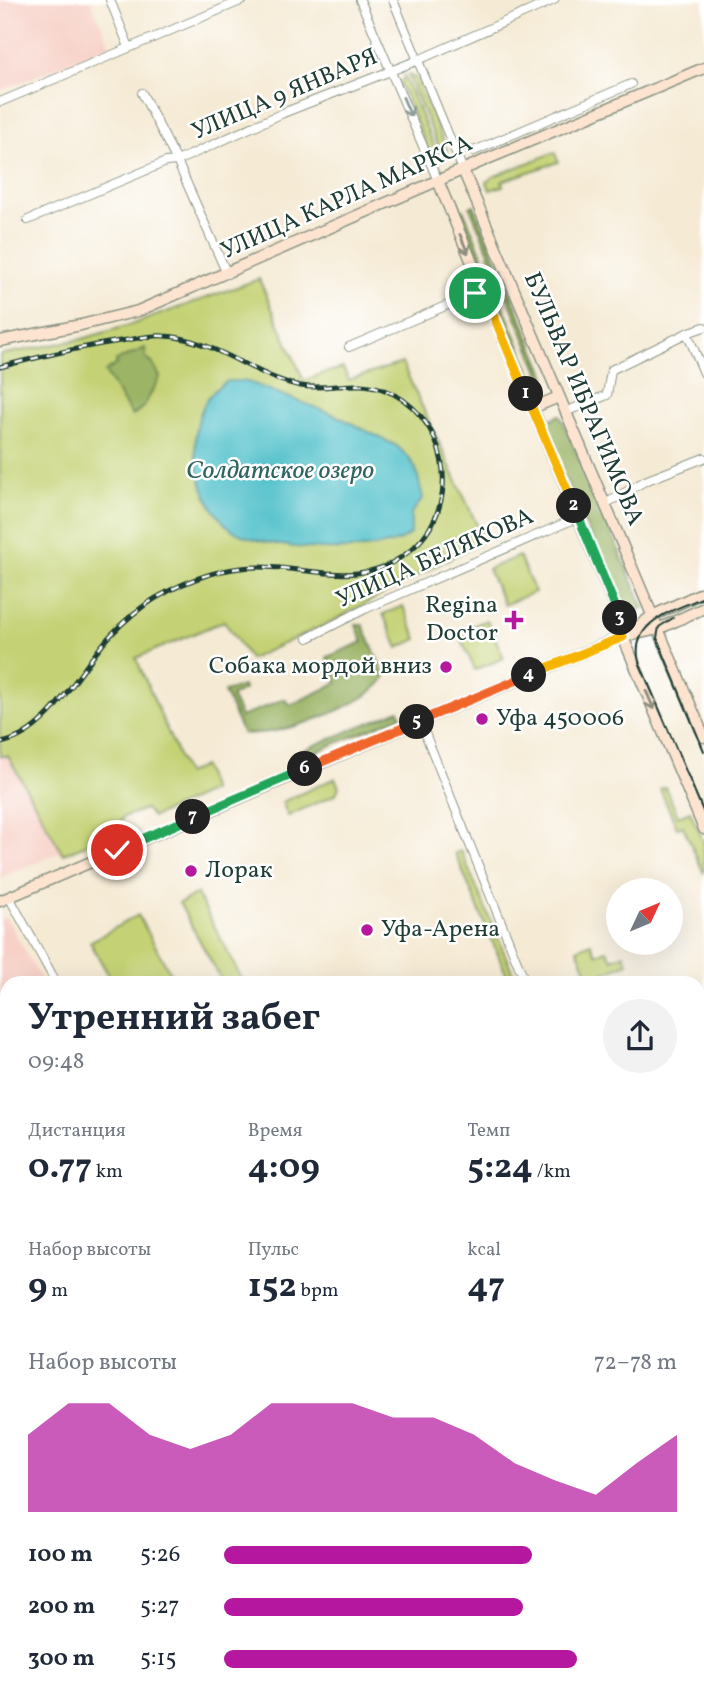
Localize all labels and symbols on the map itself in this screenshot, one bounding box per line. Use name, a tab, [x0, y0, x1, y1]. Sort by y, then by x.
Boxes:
street label: УЛИЦА 9 ЯНВАРЯ	[187, 40, 383, 150]
one-way arrow	[401, 96, 414, 118]
street label: УЛИЦА КАРЛА МАРКСА	[216, 127, 478, 269]
one-way arrow	[458, 233, 471, 255]
pin	[445, 263, 505, 323]
street label: БУЛЬВАР ИБРАГИМОВА	[514, 267, 652, 531]
pin: 1	[508, 376, 544, 412]
water label: Солдатское озеро	[186, 453, 374, 489]
pin: 2	[556, 489, 592, 524]
street label: УЛИЦА БЕЛЯКОВА	[331, 500, 539, 618]
place label: Regina Doctor	[425, 589, 498, 651]
pin: 3	[602, 600, 638, 636]
marker: Regina Doctor	[504, 610, 524, 630]
place label: Собака мордой вниз	[209, 650, 432, 684]
pin: 4	[512, 658, 546, 692]
marker: Собака мордой вниз	[438, 659, 454, 675]
one-way arrow	[644, 689, 657, 711]
place label: Уфа 450006	[496, 702, 624, 736]
pin: 5	[400, 704, 434, 740]
marker: Уфа 450006	[474, 711, 490, 727]
pin: 6	[288, 752, 322, 786]
pin: 7	[176, 800, 210, 834]
pin	[87, 820, 147, 880]
place label: Лорак	[205, 854, 273, 888]
marker: Лорак	[183, 863, 199, 879]
north arrow	[606, 878, 682, 956]
place label: Уфа-Арена	[381, 913, 500, 947]
marker: Уфа-Арена	[359, 922, 375, 938]

